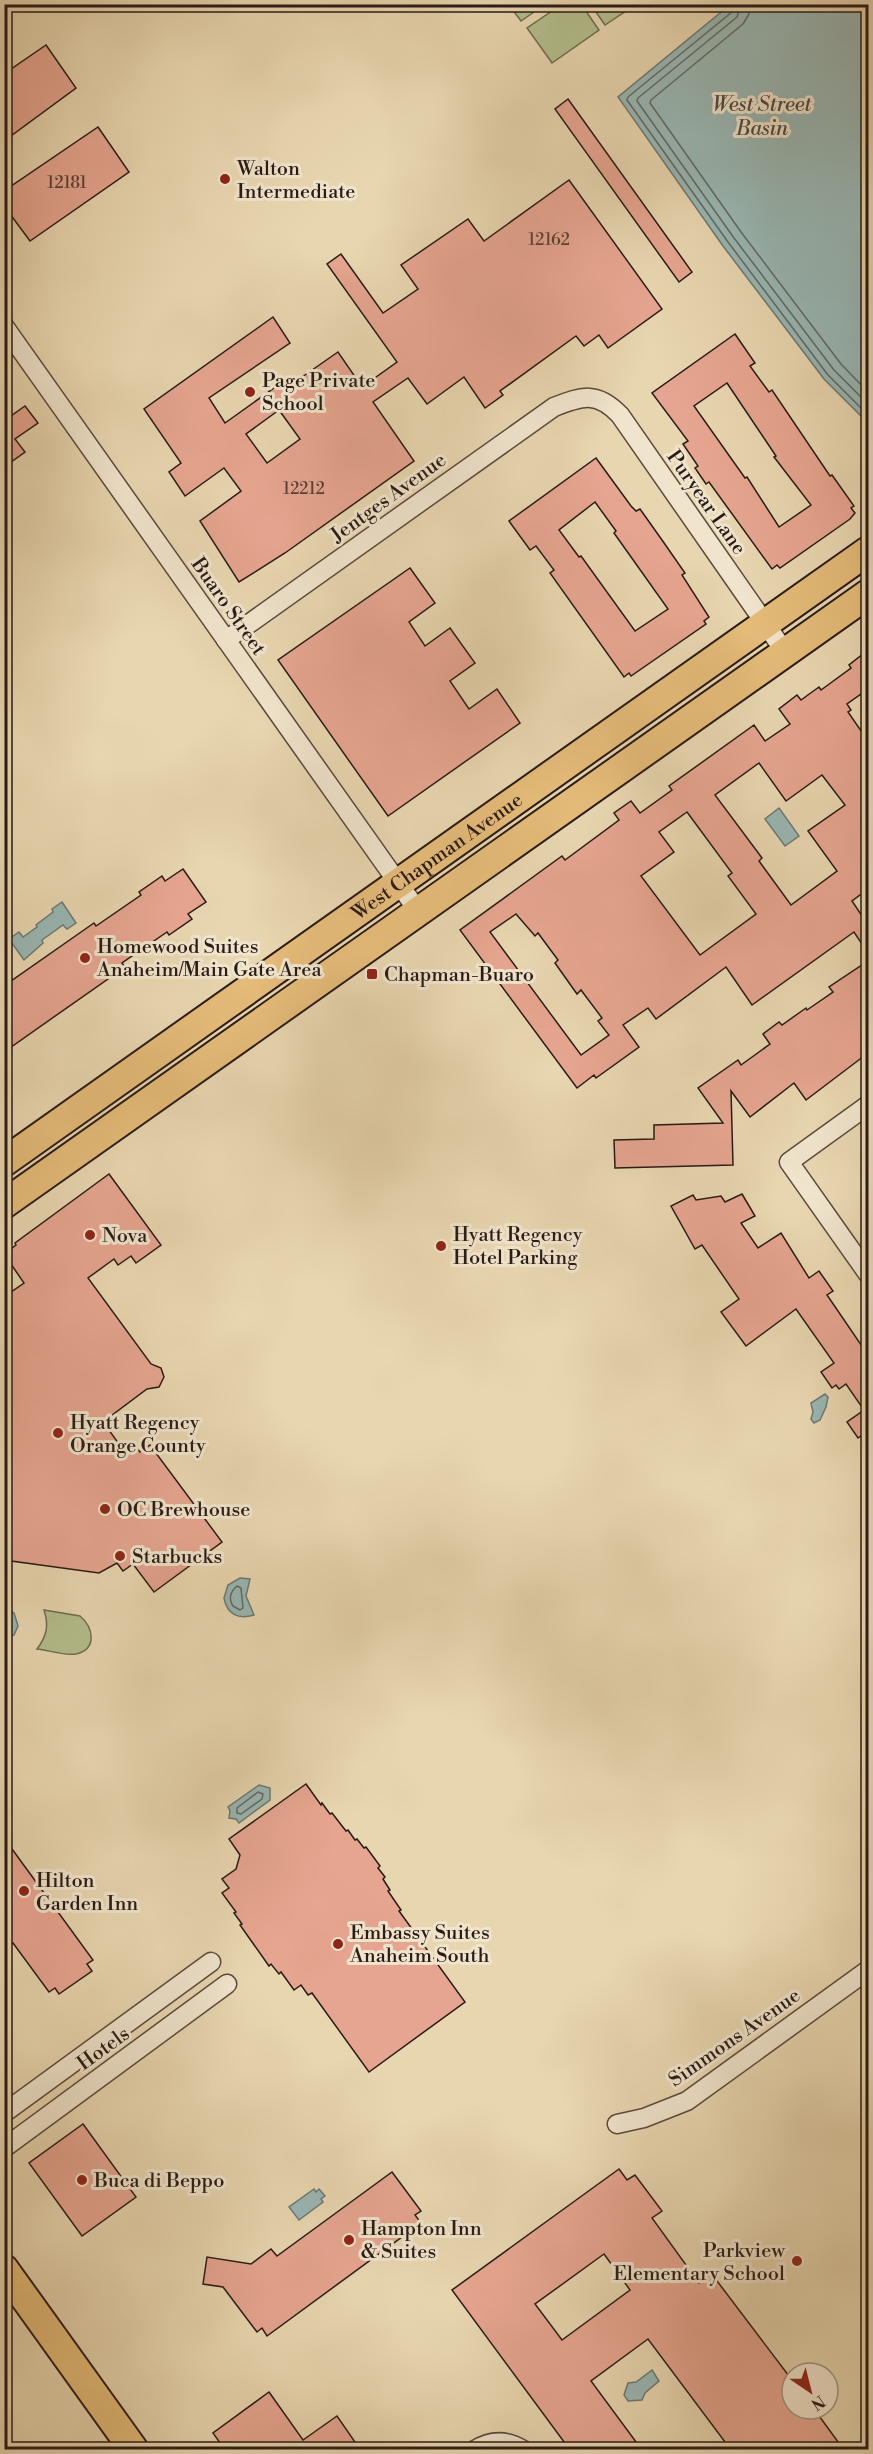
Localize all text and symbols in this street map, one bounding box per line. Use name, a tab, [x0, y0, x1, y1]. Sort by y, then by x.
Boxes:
water label: West Street Basin	[712, 92, 813, 142]
place label: Walton Intermediate	[236, 157, 355, 205]
marker: Walton Intermediate	[218, 172, 232, 186]
house number: 12181	[47, 173, 87, 193]
house number: 12162	[528, 230, 570, 250]
place label: Page Private School	[262, 369, 375, 417]
marker: Page Private School	[243, 385, 257, 399]
street label: Puryear Lane	[660, 446, 751, 560]
street label: Jentges Avenue	[325, 448, 452, 549]
house number: 12212	[283, 479, 325, 499]
street label: Buaro Street	[184, 552, 271, 661]
street label: West Chapman Avenue	[346, 788, 528, 927]
place label: Homewood Suites Anaheim/Main Gate Area	[96, 935, 322, 983]
marker: Homewood Suites Anaheim/Main Gate Area	[78, 951, 92, 965]
place label: Chapman-Buaro	[384, 963, 534, 988]
marker: Chapman-Buaro	[365, 967, 379, 981]
place label: Hyatt Regency Hotel Parking	[453, 1223, 583, 1271]
place label: Nova	[102, 1224, 148, 1249]
marker: Nova	[83, 1228, 97, 1242]
marker: Hyatt Regency Hotel Parking	[434, 1239, 448, 1253]
place label: Hyatt Regency Orange County	[70, 1411, 206, 1459]
marker: Hyatt Regency Orange County	[51, 1426, 65, 1440]
place label: OC Brewhouse	[117, 1498, 250, 1523]
marker: OC Brewhouse	[98, 1502, 112, 1516]
place label: Starbucks	[132, 1545, 222, 1570]
marker: Starbucks	[113, 1549, 127, 1563]
place label: Hilton Garden Inn	[36, 1869, 138, 1917]
marker: Hilton Garden Inn	[17, 1884, 31, 1898]
place label: Embassy Suites Anaheim South	[349, 1921, 490, 1969]
marker: Embassy Suites Anaheim South	[331, 1937, 345, 1951]
street label: Simmons Avenue	[664, 1984, 806, 2093]
street label: Hotels	[73, 2022, 135, 2077]
place label: Buca di Beppo	[93, 2169, 224, 2194]
marker: Buca di Beppo	[75, 2173, 89, 2187]
place label: Hampton Inn & Suites	[361, 2217, 482, 2265]
marker: Hampton Inn & Suites	[342, 2233, 356, 2247]
place label: Parkview Elementary School	[613, 2239, 786, 2287]
marker: Parkview Elementary School	[790, 2254, 804, 2268]
north arrow	[780, 2361, 840, 2421]
text: N	[807, 2391, 829, 2414]

